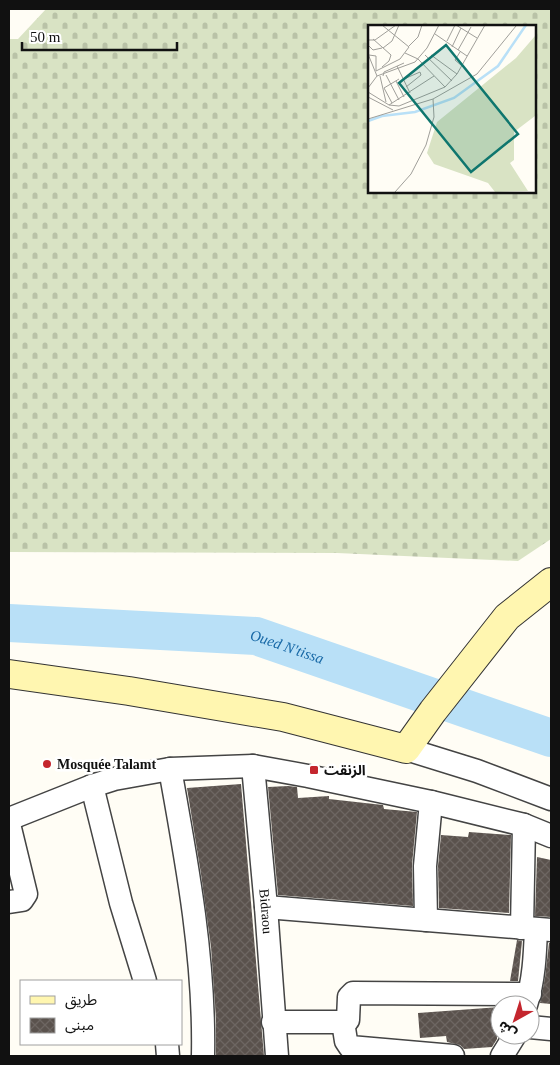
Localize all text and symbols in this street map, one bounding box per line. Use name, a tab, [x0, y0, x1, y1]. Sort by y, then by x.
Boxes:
scale bar	[22, 20, 178, 52]
inset map	[368, 25, 535, 192]
text: 50 m	[30, 29, 61, 45]
water label: Oued N'tissa	[250, 628, 326, 667]
place label: Mosquée Talamt	[57, 757, 157, 772]
marker: Mosquée Talamt	[41, 758, 53, 770]
place label: الزنقت	[324, 763, 366, 779]
marker: الزنقت	[308, 764, 320, 776]
street label: Bidraou	[256, 888, 275, 934]
legend	[20, 980, 182, 1045]
text: طريق	[65, 992, 97, 1010]
north arrow	[490, 995, 540, 1045]
text: مبنى	[65, 1017, 94, 1034]
text: ش	[495, 1018, 519, 1042]

